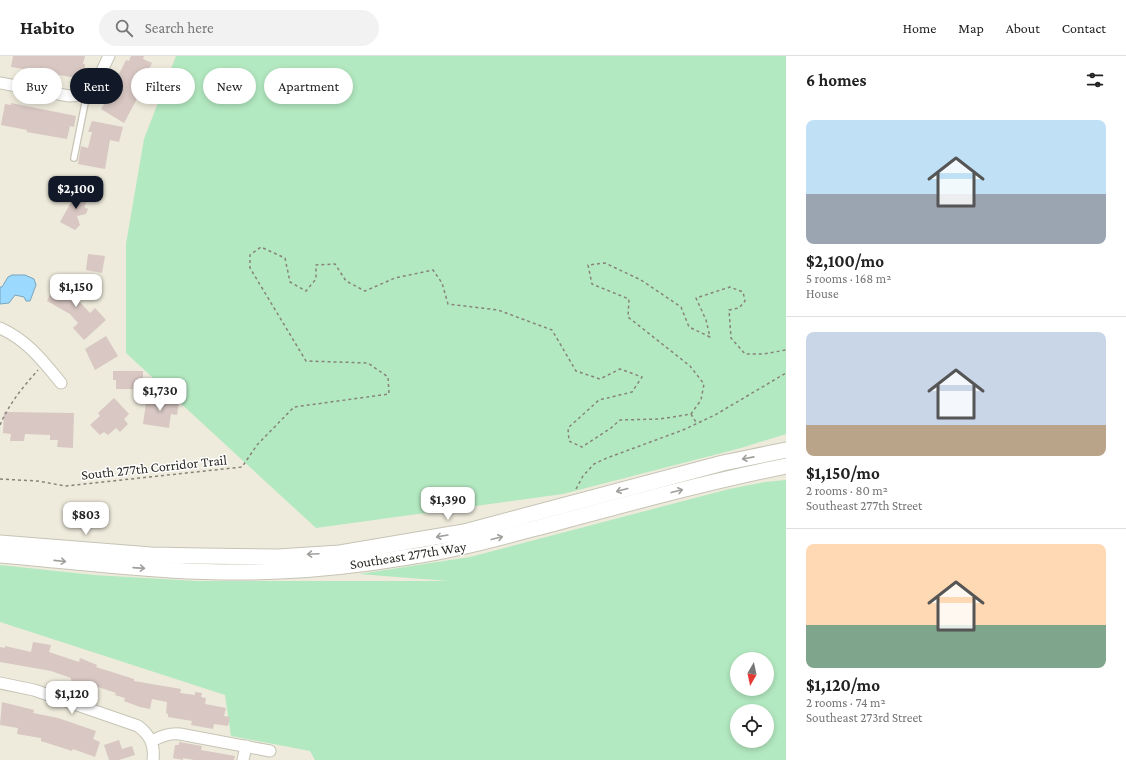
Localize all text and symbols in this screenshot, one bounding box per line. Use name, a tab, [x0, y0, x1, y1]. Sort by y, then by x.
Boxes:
search box	[99, 10, 379, 46]
text: Habito	[20, 17, 75, 38]
icon: search	[113, 17, 135, 39]
text: Search here	[145, 20, 214, 36]
text: Home	[903, 20, 936, 36]
text: Map	[958, 20, 984, 36]
text: About	[1006, 20, 1040, 36]
text: Contact	[1062, 20, 1106, 36]
chip: Buy	[12, 68, 62, 104]
chip: Rent	[70, 68, 123, 104]
chip: Filters	[131, 68, 195, 104]
chip: New	[203, 68, 256, 104]
chip: Apartment	[264, 68, 353, 104]
icon: filters	[1084, 69, 1106, 91]
text: 6 homes	[806, 71, 866, 90]
icon: home	[920, 146, 992, 218]
pin: $2,100	[43, 176, 109, 210]
text: $2,100	[57, 181, 95, 196]
text: $2,100/mo	[806, 252, 884, 271]
text: 5 rooms · 168 m²	[806, 271, 891, 286]
pin: $1,150	[43, 274, 109, 308]
text: $1,150	[59, 279, 93, 294]
text: House	[806, 286, 839, 301]
icon: home	[920, 358, 992, 430]
pin: $1,730	[127, 378, 193, 412]
text: $1,730	[142, 383, 178, 398]
street label: South 277th Corridor Trail	[80, 451, 228, 483]
one-way arrow	[742, 454, 755, 462]
text: $1,150/mo	[806, 464, 880, 483]
text: 2 rooms · 80 m²	[806, 483, 888, 498]
one-way arrow	[670, 486, 683, 494]
pin: $1,390	[415, 487, 481, 521]
one-way arrow	[616, 487, 629, 494]
text: $1,390	[430, 492, 466, 507]
text: Southeast 277th Street	[806, 498, 922, 513]
pin: $803	[62, 502, 110, 536]
text: $803	[72, 507, 100, 522]
one-way arrow	[436, 533, 449, 541]
one-way arrow	[490, 534, 503, 541]
street label: Southeast 277th Way	[349, 538, 468, 572]
one-way arrow	[307, 551, 320, 558]
one-way arrow	[53, 557, 66, 564]
one-way arrow	[132, 564, 145, 571]
icon: home	[920, 570, 992, 642]
north arrow	[730, 652, 774, 696]
map controls	[730, 652, 774, 748]
text: $1,120/mo	[806, 676, 880, 695]
pin: $1,120	[39, 681, 105, 715]
text: $1,120	[55, 686, 89, 701]
text: 2 rooms · 74 m²	[806, 695, 886, 710]
button: locate	[730, 704, 774, 748]
text: Southeast 273rd Street	[806, 710, 922, 725]

